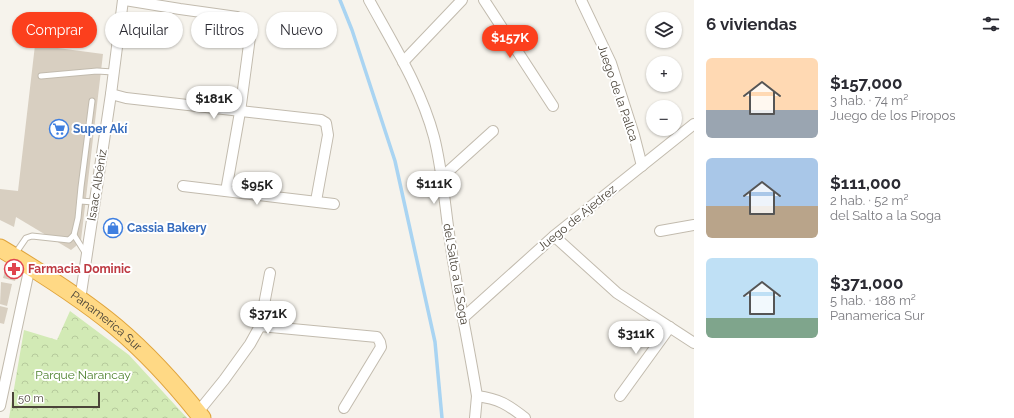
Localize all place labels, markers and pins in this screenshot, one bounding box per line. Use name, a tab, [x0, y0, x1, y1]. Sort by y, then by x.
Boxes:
pin: $157K	[482, 25, 538, 59]
pin: $181K	[186, 86, 242, 120]
supermarket icon: Super Akí	[48, 118, 70, 140]
place label: Super Akí	[73, 122, 128, 136]
pin: $111K	[406, 171, 462, 205]
pin: $95K	[233, 172, 281, 206]
shop icon: Cassia Bakery	[102, 217, 124, 239]
place label: Cassia Bakery	[127, 221, 207, 235]
pharmacy icon: Farmacia Dominic	[3, 258, 25, 280]
place label: Farmacia Dominic	[28, 262, 131, 276]
pin: $371K	[240, 301, 296, 335]
pin: $311K	[608, 321, 664, 355]

